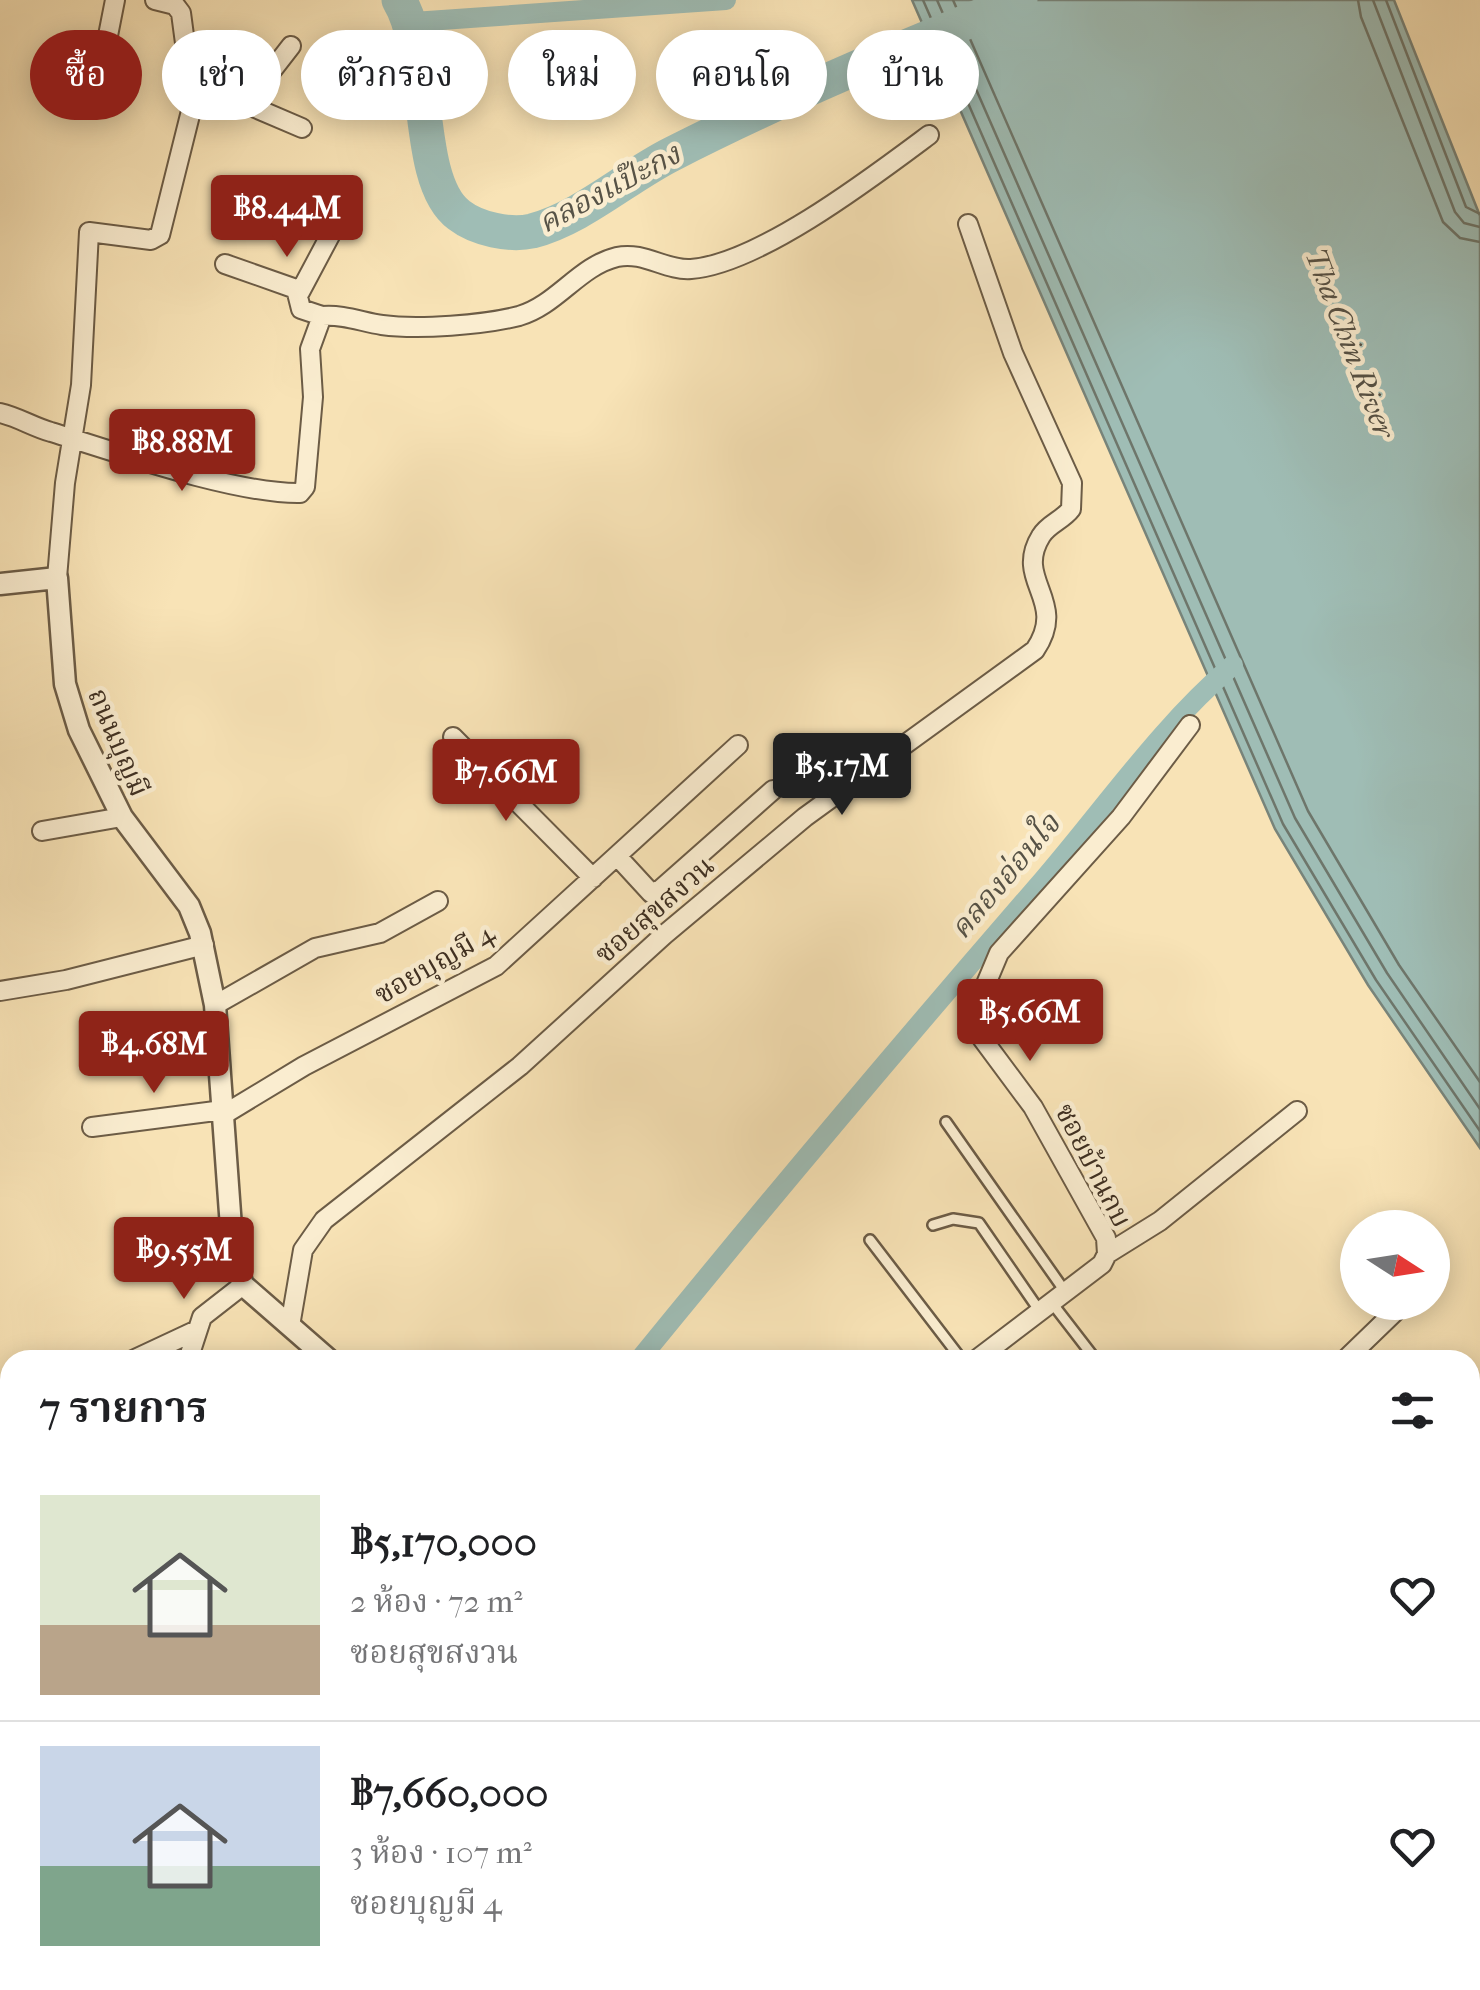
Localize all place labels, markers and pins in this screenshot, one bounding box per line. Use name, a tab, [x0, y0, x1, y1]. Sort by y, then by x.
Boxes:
pin: ฿8.44M	[206, 175, 368, 260]
pin: ฿8.88M	[101, 409, 263, 494]
pin: ฿5.17M	[761, 733, 923, 818]
pin: ฿7.66M	[425, 739, 587, 824]
pin: ฿5.66M	[949, 979, 1111, 1064]
pin: ฿4.68M	[73, 1011, 235, 1096]
pin: ฿9.55M	[103, 1217, 265, 1302]

